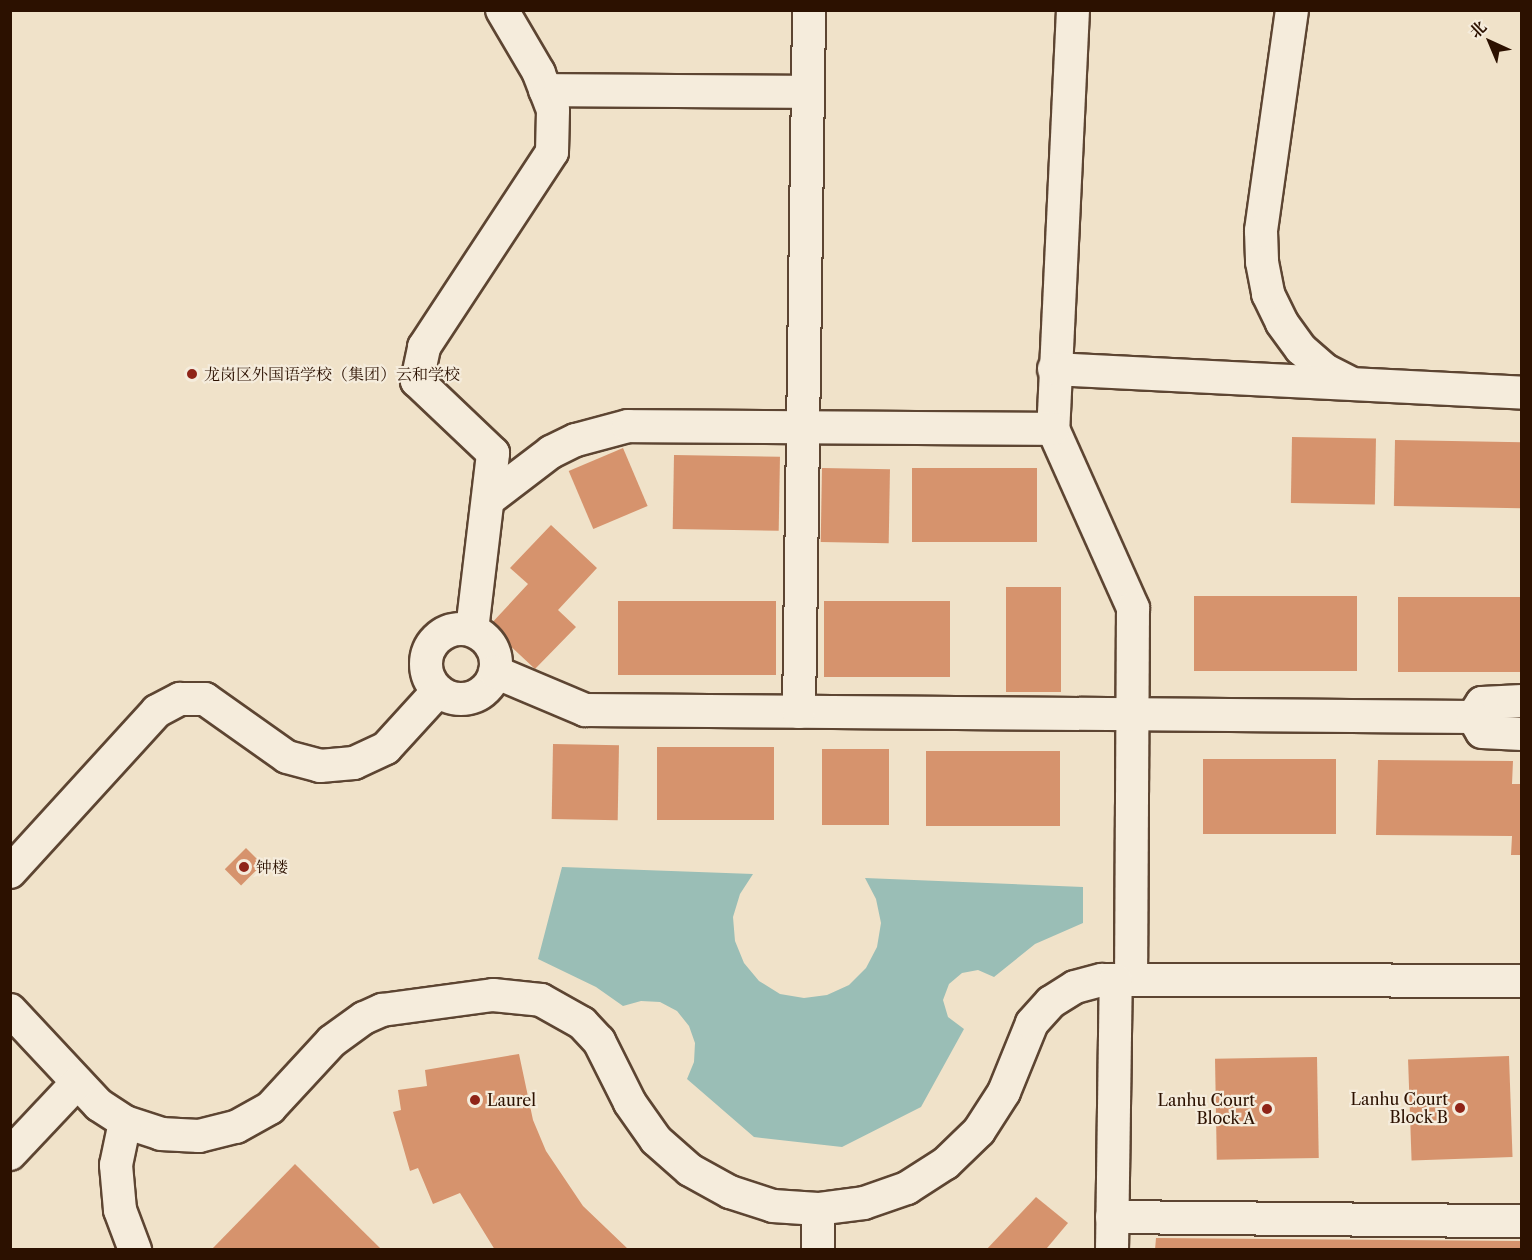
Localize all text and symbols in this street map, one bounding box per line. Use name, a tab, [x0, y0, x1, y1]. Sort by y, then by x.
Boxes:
north arrow	[1460, 12, 1520, 72]
text: 北	[1465, 16, 1490, 42]
place label: 龙岗区外国语学校（集团）云和学校	[204, 364, 460, 384]
marker: 龙岗区外国语学校（集团）云和学校	[185, 367, 199, 381]
place label: 钟楼	[256, 857, 288, 877]
marker: 钟楼	[237, 860, 251, 874]
place label: Lanhu Court Block B	[1351, 1089, 1448, 1127]
place label: Laurel	[487, 1090, 536, 1110]
place label: Lanhu Court Block A	[1158, 1090, 1255, 1128]
marker: Laurel	[468, 1093, 482, 1107]
marker: Lanhu Court Block B	[1453, 1101, 1467, 1115]
marker: Lanhu Court Block A	[1260, 1102, 1274, 1116]

